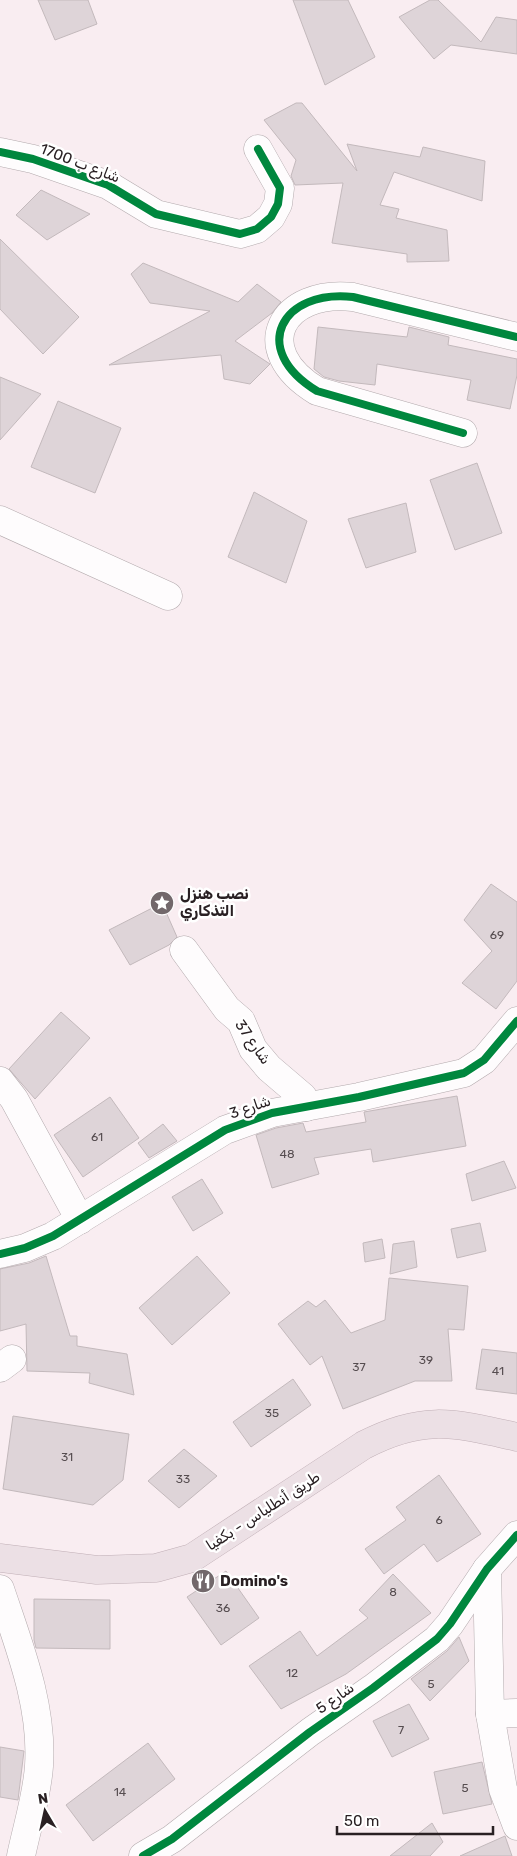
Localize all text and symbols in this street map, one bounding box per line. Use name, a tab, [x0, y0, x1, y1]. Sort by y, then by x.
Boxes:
street label: شارع ب 1700	[37, 140, 123, 188]
place label: نصب هنزل التذكاري	[180, 885, 249, 922]
place icon: نصب هنزل التذكاري	[149, 890, 175, 916]
house number: 69	[490, 928, 504, 942]
street label: شارع 37	[230, 1016, 275, 1069]
street label: شارع 3	[227, 1092, 274, 1124]
house number: 61	[91, 1130, 103, 1144]
house number: 48	[279, 1147, 295, 1161]
house number: 39	[419, 1353, 433, 1367]
house number: 37	[352, 1360, 366, 1374]
house number: 41	[492, 1364, 504, 1378]
house number: 35	[265, 1406, 279, 1420]
house number: 31	[61, 1450, 73, 1464]
street label: طريق أنطلياس - بكفيا	[203, 1467, 323, 1555]
house number: 33	[176, 1472, 190, 1486]
house number: 6	[435, 1513, 443, 1527]
restaurant icon: Domino's	[190, 1568, 216, 1594]
place label: Domino's	[220, 1572, 288, 1590]
house number: 8	[389, 1585, 397, 1599]
house number: 36	[216, 1601, 230, 1615]
house number: 12	[286, 1666, 298, 1680]
house number: 5	[427, 1677, 435, 1691]
street label: شارع 5	[312, 1678, 359, 1719]
house number: 7	[398, 1723, 404, 1737]
house number: 5	[461, 1781, 469, 1795]
house number: 14	[114, 1785, 127, 1799]
north arrow	[20, 1786, 70, 1836]
text: N	[37, 1789, 49, 1808]
scale bar	[337, 1804, 493, 1836]
text: 50 m	[344, 1812, 379, 1830]

